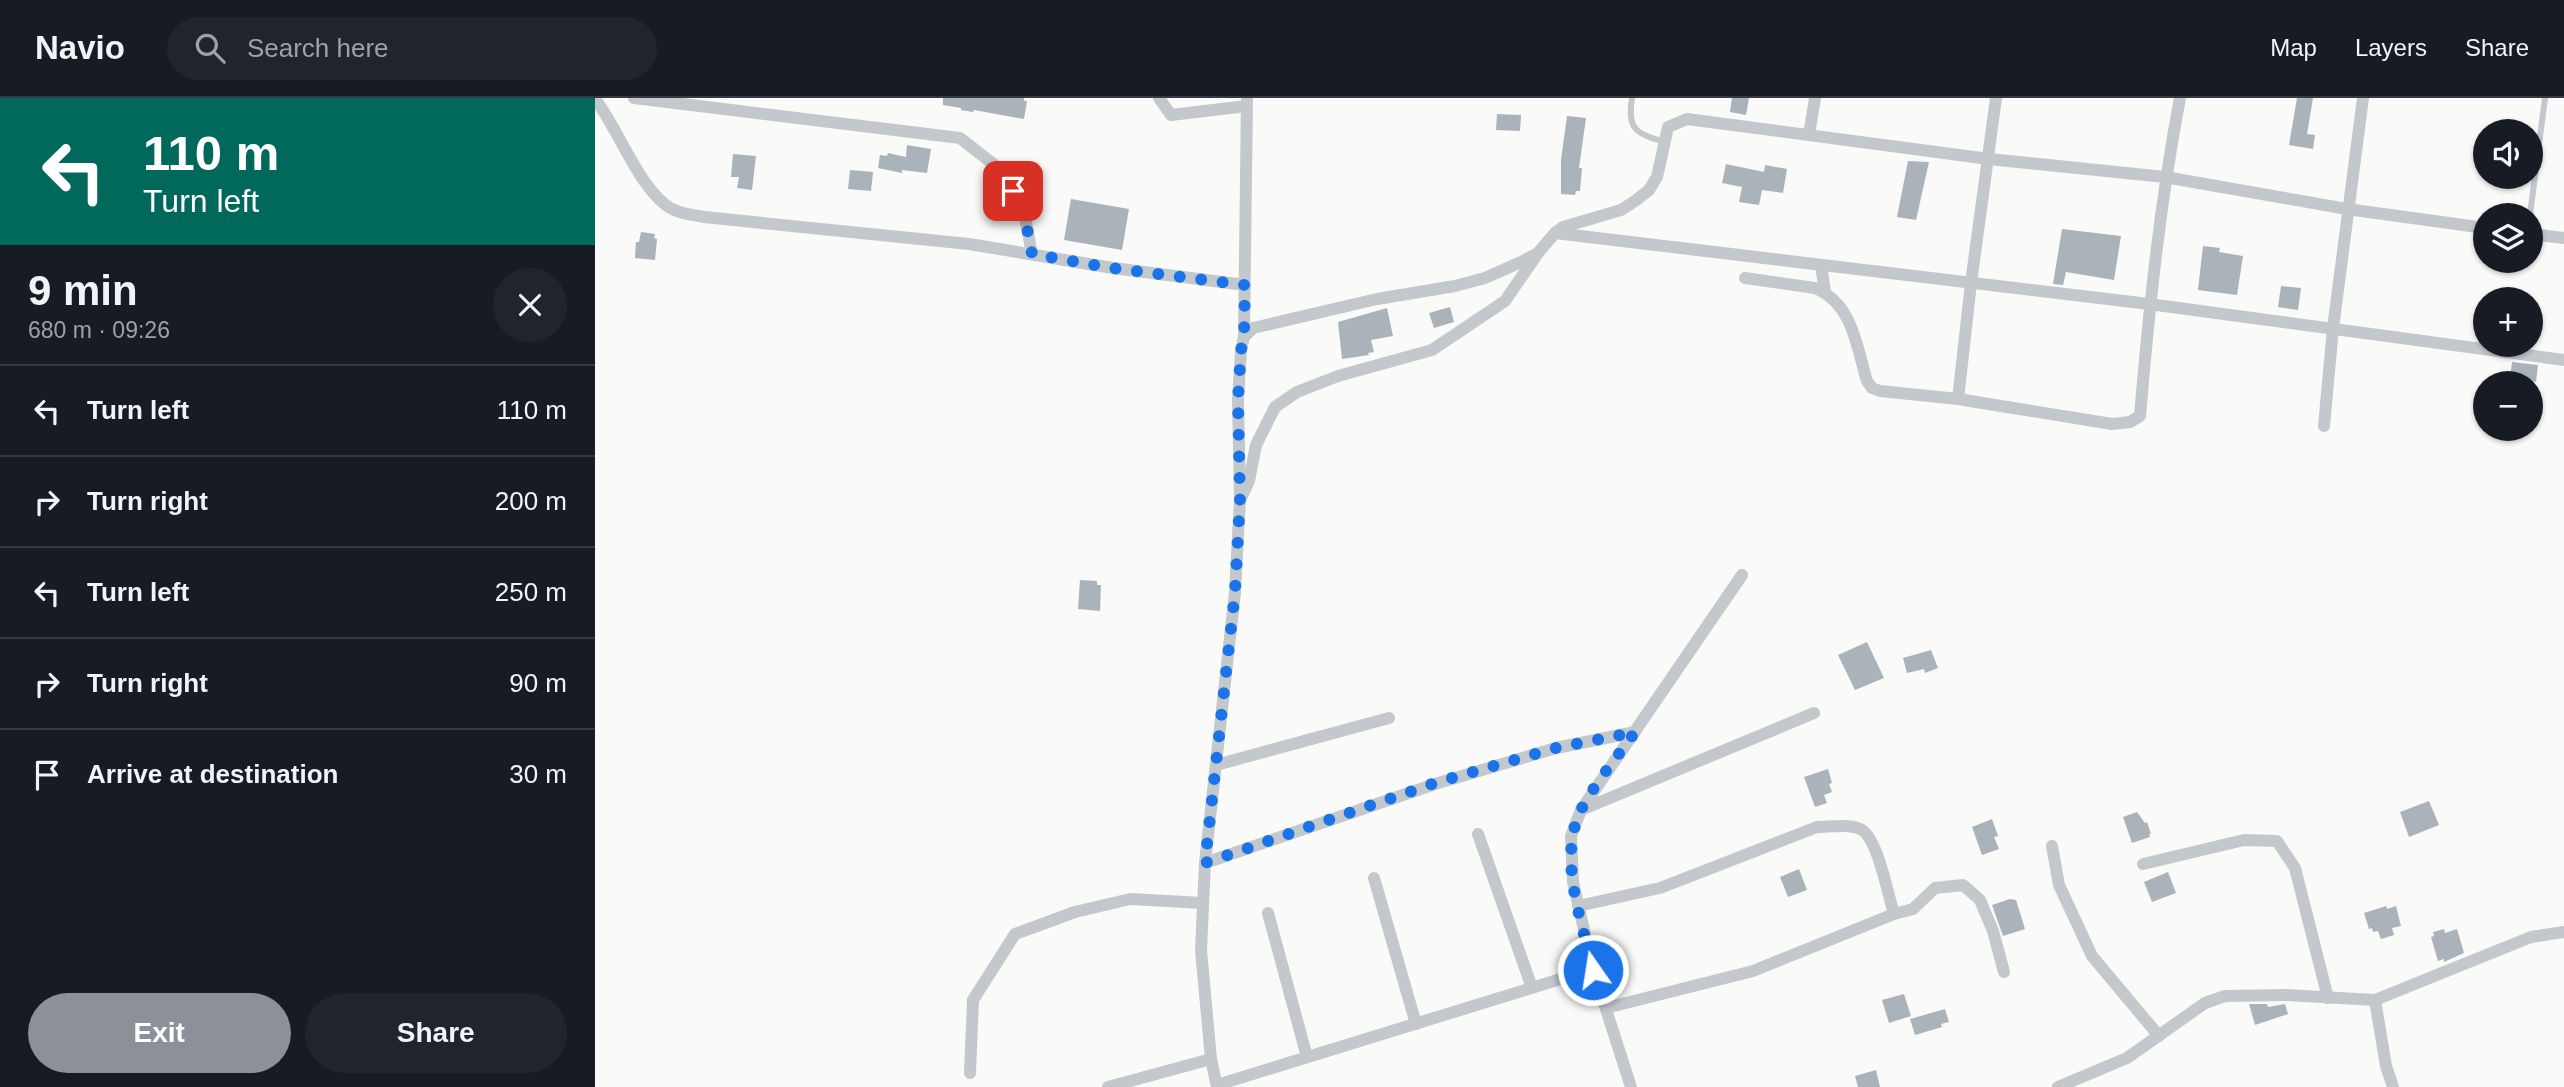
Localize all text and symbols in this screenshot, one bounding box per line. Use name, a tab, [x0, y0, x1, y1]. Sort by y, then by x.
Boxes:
search box	[167, 17, 657, 80]
text: Navio	[35, 29, 125, 66]
icon: search	[191, 29, 229, 67]
text: Search here	[247, 33, 389, 63]
text: Map	[2270, 34, 2317, 61]
text: Layers	[2355, 34, 2427, 61]
text: Share	[2465, 34, 2529, 61]
map controls	[2473, 119, 2543, 441]
button: sound	[2473, 119, 2543, 189]
icon: left	[28, 126, 119, 217]
text: 110 m	[143, 126, 279, 180]
pin	[983, 161, 1043, 221]
icon: arrive	[994, 172, 1032, 210]
text: Turn left	[143, 183, 259, 219]
button: layers	[2473, 203, 2543, 273]
text: 9 min	[28, 267, 138, 314]
button: close	[493, 268, 567, 342]
button: +	[2473, 287, 2543, 357]
text: 680 m · 09:26	[28, 317, 170, 343]
button: −	[2473, 371, 2543, 441]
icon: left	[28, 392, 66, 430]
text: Turn left	[87, 395, 189, 425]
text: 110 m	[497, 395, 567, 425]
icon: right	[28, 483, 66, 521]
text: Turn right	[87, 486, 208, 516]
text: 200 m	[495, 486, 567, 516]
icon: left	[28, 574, 66, 612]
text: Turn left	[87, 577, 189, 607]
text: 250 m	[495, 577, 567, 607]
icon: right	[28, 665, 66, 703]
text: Turn right	[87, 668, 208, 698]
text: 90 m	[509, 668, 567, 698]
icon: arrive	[28, 756, 66, 794]
text: Arrive at destination	[87, 759, 338, 789]
text: 30 m	[509, 759, 567, 789]
position arrow	[1556, 933, 1630, 1007]
button: Exit	[28, 993, 291, 1073]
button: Share	[305, 993, 567, 1073]

